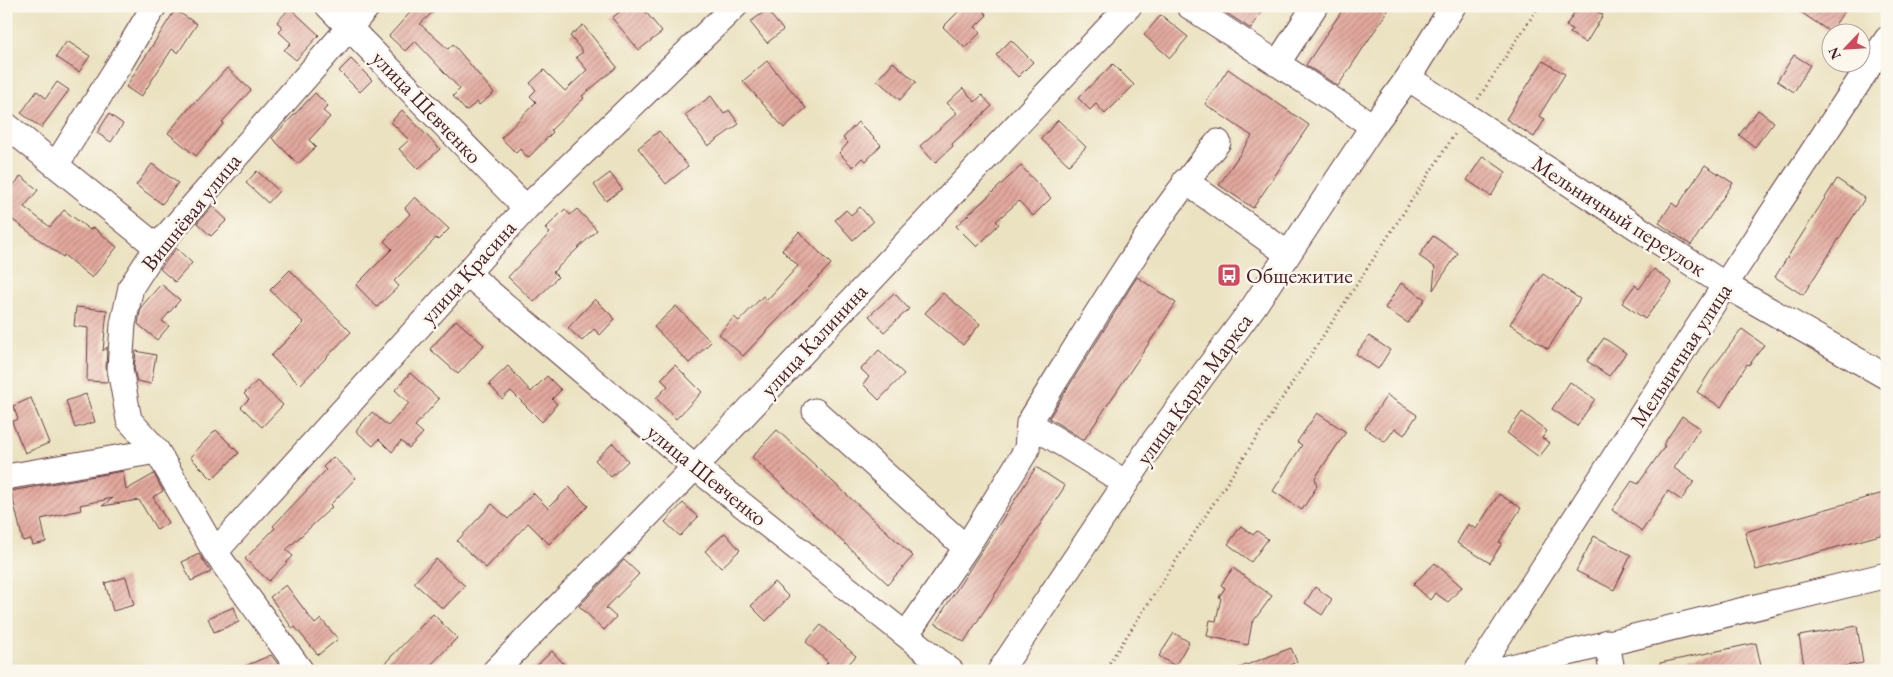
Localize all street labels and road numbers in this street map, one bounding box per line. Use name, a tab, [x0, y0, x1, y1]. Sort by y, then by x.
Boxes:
street label: улица Шевченко	[365, 44, 489, 170]
street label: Вишнёвая улица	[135, 147, 248, 277]
street label: Мельничный переулок	[1527, 149, 1712, 283]
street label: улица Красина	[414, 214, 523, 330]
street label: улица Калинина	[754, 277, 874, 403]
street label: Мельничная улица	[1624, 277, 1738, 432]
street label: улица Карла Маркса	[1129, 307, 1259, 471]
street label: улица Шевченко	[641, 417, 773, 533]

